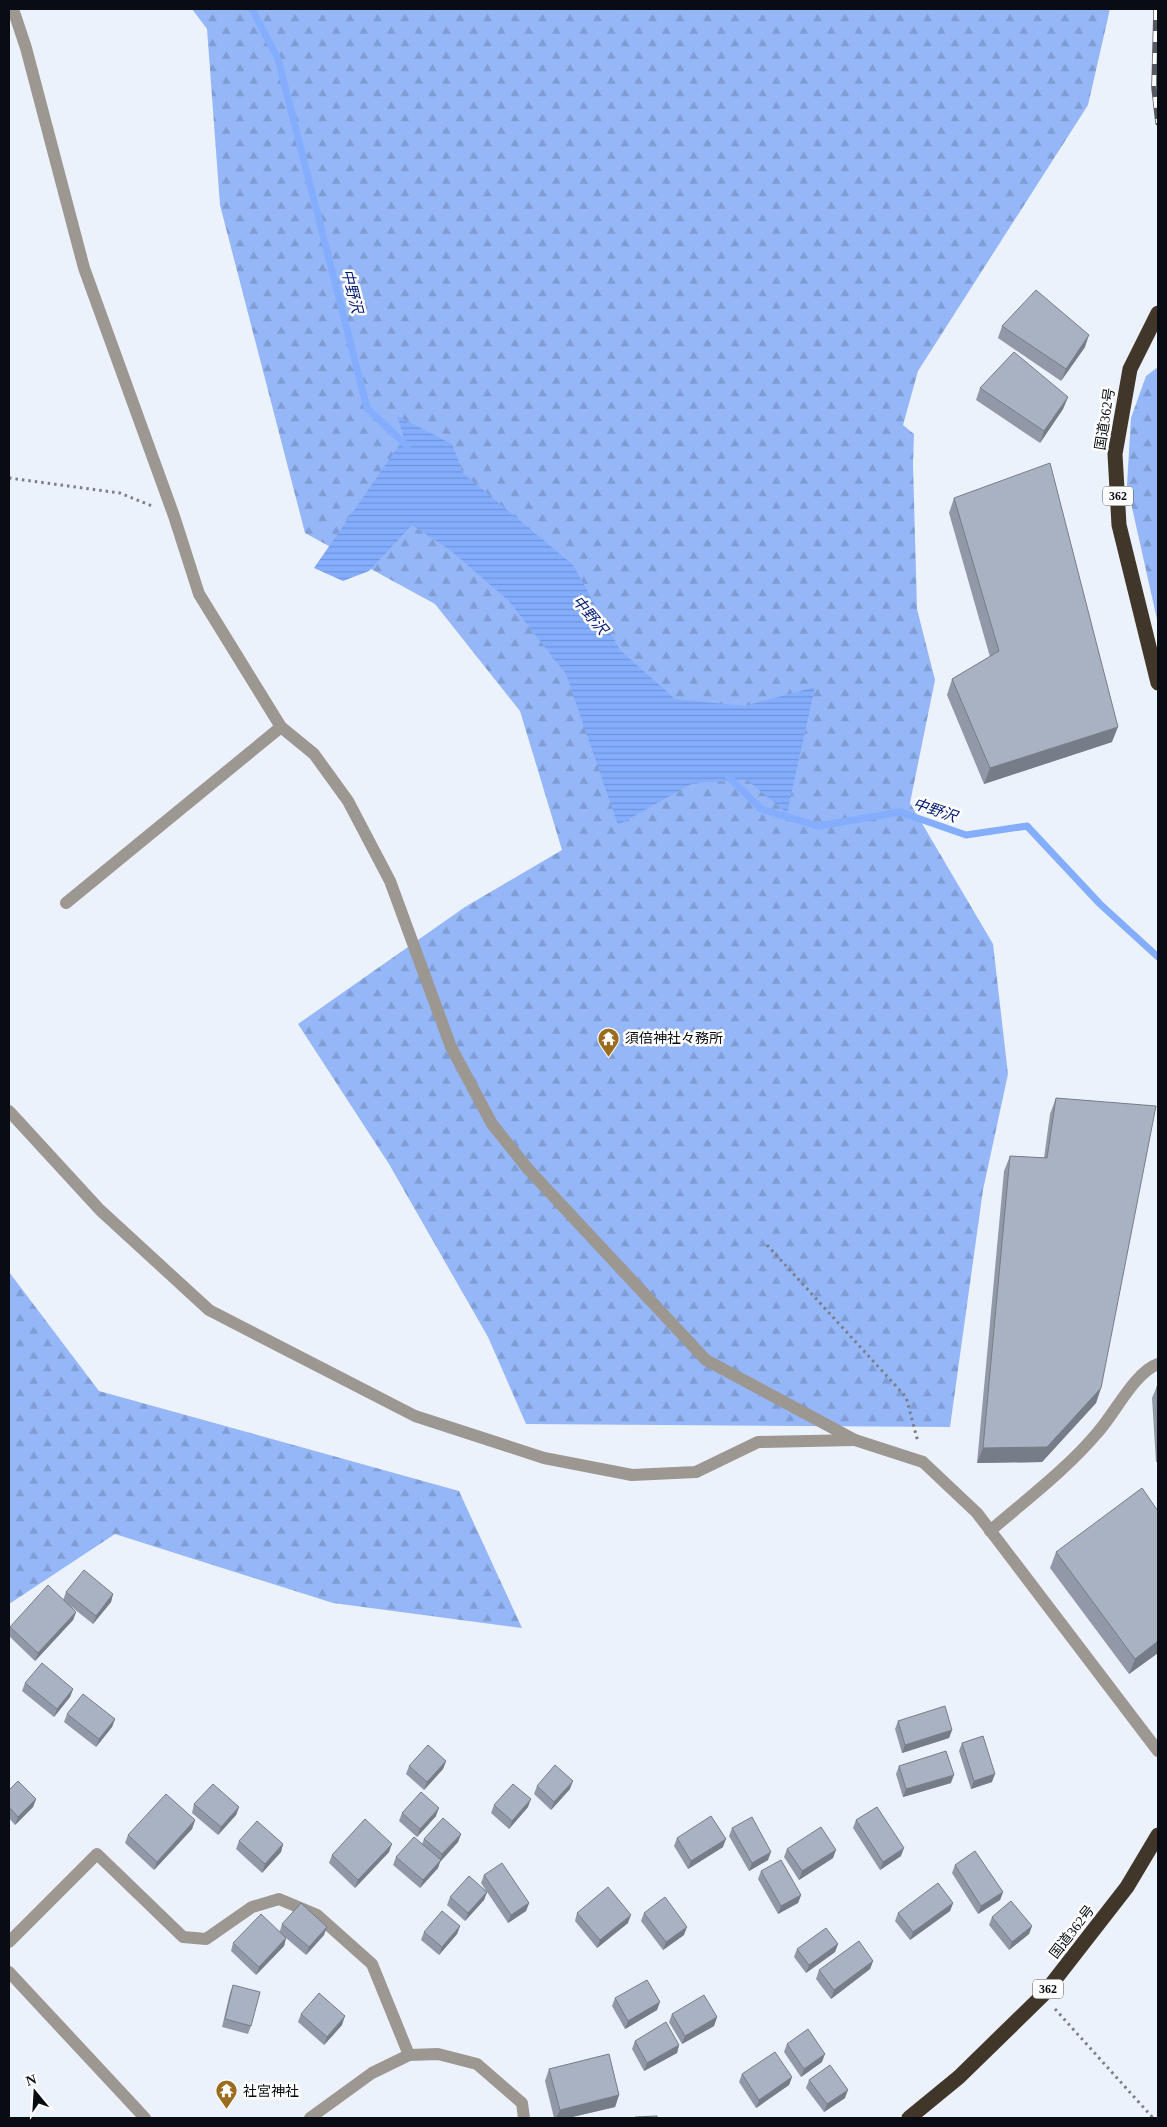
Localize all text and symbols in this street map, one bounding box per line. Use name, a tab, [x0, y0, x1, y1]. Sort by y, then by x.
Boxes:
water label: 中野沢	[339, 267, 366, 317]
street label: 国道362号	[1093, 387, 1117, 451]
road number: 362	[1103, 486, 1133, 506]
water label: 中野沢	[569, 593, 612, 639]
water label: 中野沢	[911, 795, 961, 826]
temple icon: 須倍神社々務所	[597, 1026, 621, 1057]
place label: 須倍神社々務所	[625, 1031, 723, 1046]
street label: 国道362号	[1047, 1903, 1097, 1961]
road number: 362	[1033, 1980, 1063, 1998]
north arrow	[10, 2067, 60, 2117]
text: N	[24, 2071, 38, 2089]
temple icon: 社宮神社	[215, 2079, 239, 2110]
place label: 社宮神社	[243, 2084, 299, 2099]

